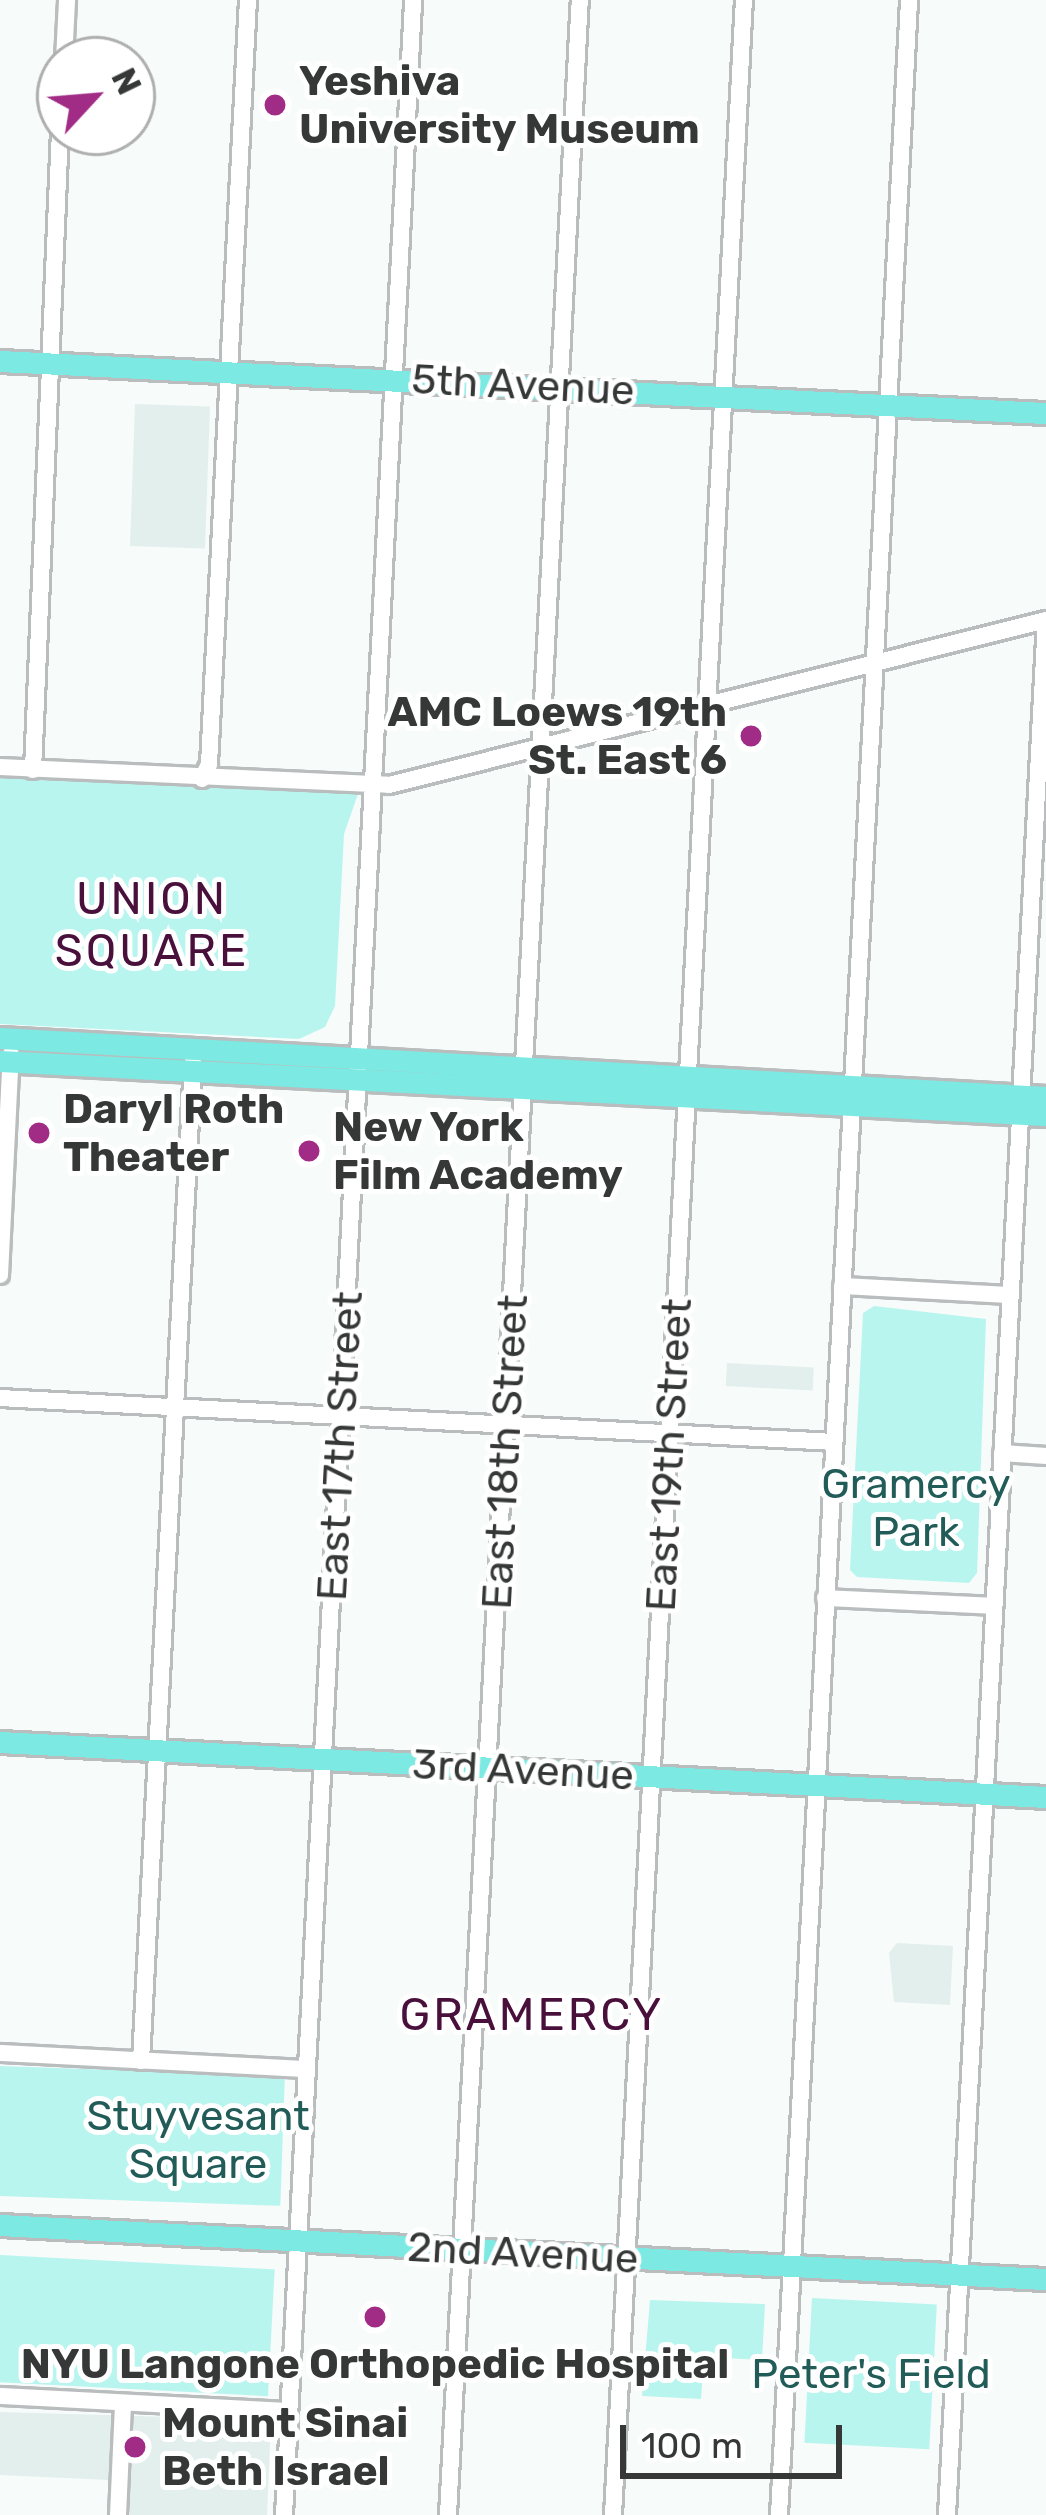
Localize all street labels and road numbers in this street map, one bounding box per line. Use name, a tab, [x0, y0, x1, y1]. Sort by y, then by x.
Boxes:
street label: 5th Avenue	[410, 354, 636, 416]
street label: East 17th Street	[307, 1290, 373, 1602]
street label: East 18th Street	[472, 1293, 538, 1611]
street label: East 19th Street	[636, 1297, 702, 1613]
street label: 3rd Avenue	[410, 1739, 636, 1801]
street label: 2nd Avenue	[406, 2222, 640, 2284]

